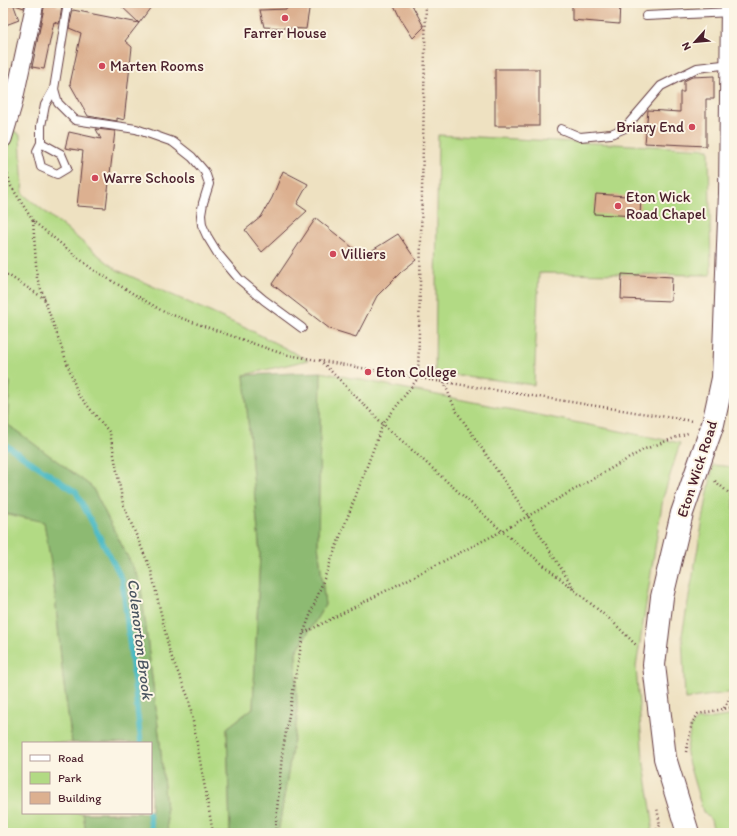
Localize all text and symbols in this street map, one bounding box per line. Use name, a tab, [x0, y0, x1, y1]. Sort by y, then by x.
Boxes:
marker: Farrer House	[280, 13, 290, 23]
north arrow	[675, 22, 715, 62]
place label: Farrer House	[243, 24, 327, 42]
text: N	[679, 40, 694, 53]
place label: Marten Rooms	[110, 57, 204, 75]
marker: Marten Rooms	[97, 61, 107, 71]
place label: Briary End	[616, 118, 684, 136]
marker: Briary End	[687, 122, 697, 132]
place label: Warre Schools	[103, 169, 195, 187]
marker: Warre Schools	[90, 173, 100, 183]
place label: Eton Wick Road Chapel	[626, 188, 707, 223]
marker: Eton Wick Road Chapel	[613, 201, 623, 211]
place label: Villiers	[341, 245, 386, 263]
marker: Villiers	[328, 249, 338, 259]
place label: Eton College	[376, 363, 457, 381]
marker: Eton College	[363, 367, 373, 377]
street label: Eton Wick Road	[673, 418, 721, 520]
water label: Colenorton Brook	[124, 578, 157, 701]
legend	[22, 742, 152, 814]
text: Road	[58, 751, 84, 765]
text: Park	[58, 771, 82, 785]
text: Building	[58, 791, 102, 805]

